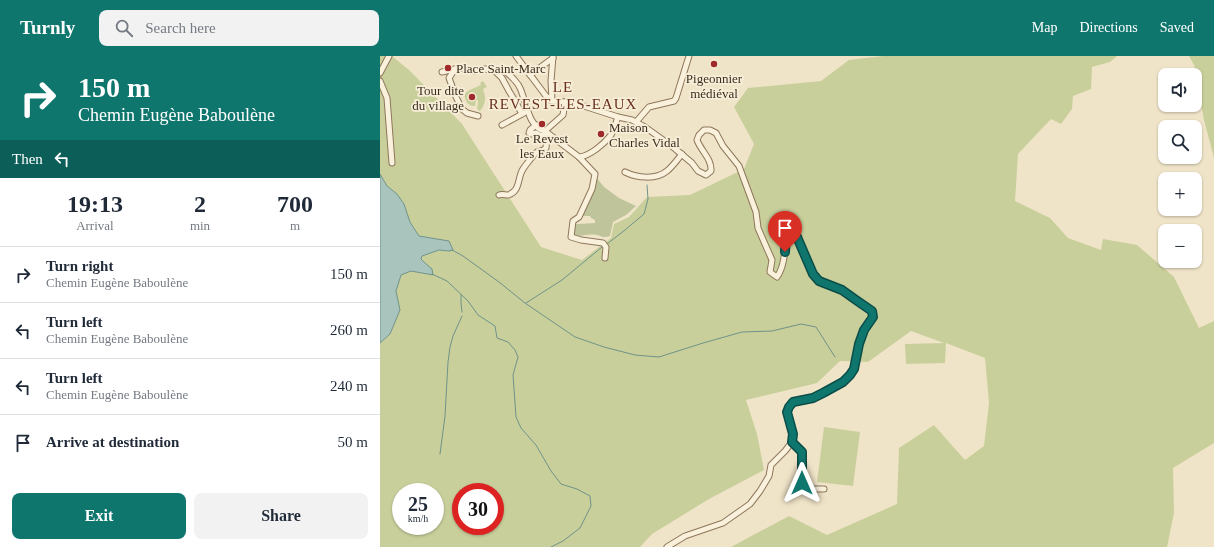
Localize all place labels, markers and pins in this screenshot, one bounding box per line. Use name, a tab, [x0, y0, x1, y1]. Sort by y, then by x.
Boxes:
marker: Pigeonnier médiéval	[709, 59, 719, 69]
place label: Place Saint-Marc	[456, 61, 546, 76]
marker: Place Saint-Marc	[443, 63, 453, 73]
place label: Pigeonnier médiéval	[686, 71, 743, 101]
place label: Tour dite du village	[412, 83, 464, 113]
marker: Tour dite du village	[467, 92, 477, 102]
marker: Le Revest les Eaux	[537, 119, 547, 129]
place label: Maison Charles Vidal	[609, 120, 680, 150]
marker: Maison Charles Vidal	[596, 129, 606, 139]
place label: Le Revest les Eaux	[516, 131, 569, 161]
pin	[768, 211, 802, 252]

